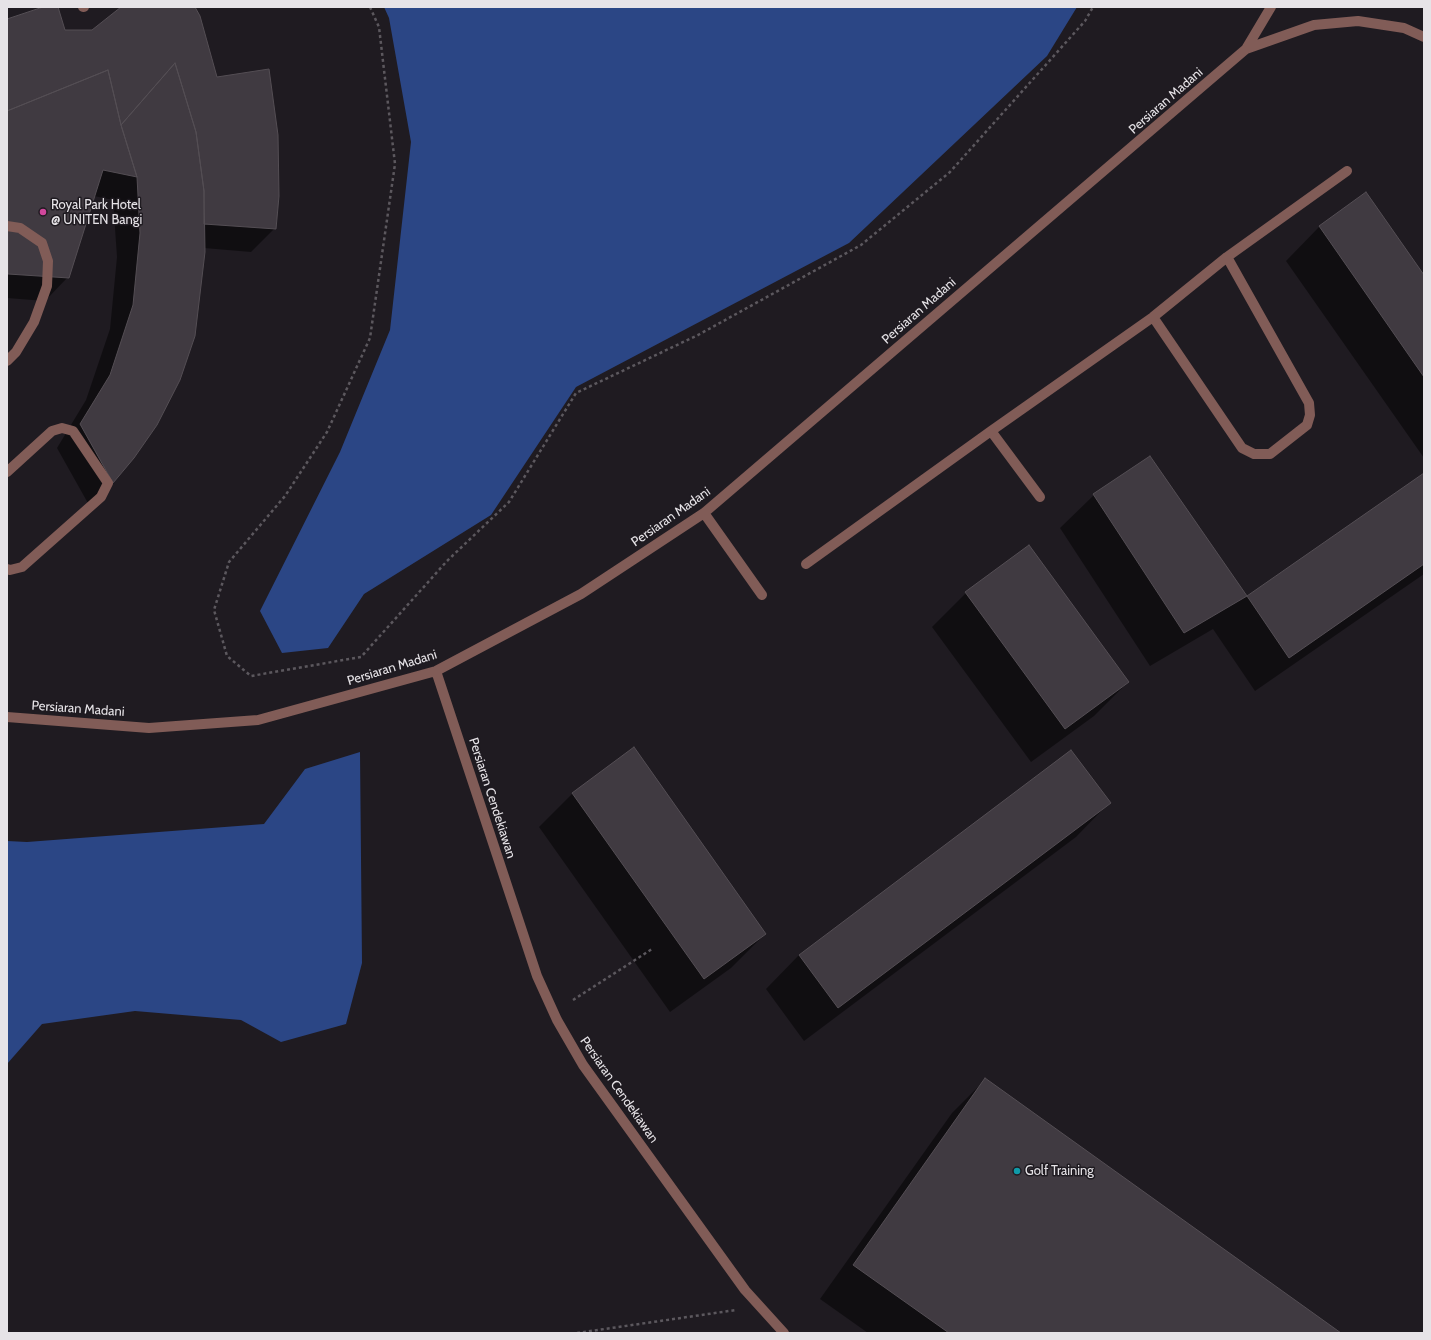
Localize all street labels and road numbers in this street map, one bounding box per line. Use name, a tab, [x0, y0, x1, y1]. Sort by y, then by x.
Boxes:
street label: Persiaran Madani	[1126, 65, 1206, 137]
street label: Persiaran Madani	[879, 275, 959, 347]
street label: Persiaran Madani	[628, 484, 714, 550]
street label: Persiaran Madani	[345, 647, 439, 689]
street label: Persiaran Madani	[31, 698, 125, 720]
street label: Persiaran Cendekiawan	[465, 736, 519, 860]
street label: Persiaran Cendekiawan	[576, 1034, 662, 1146]

